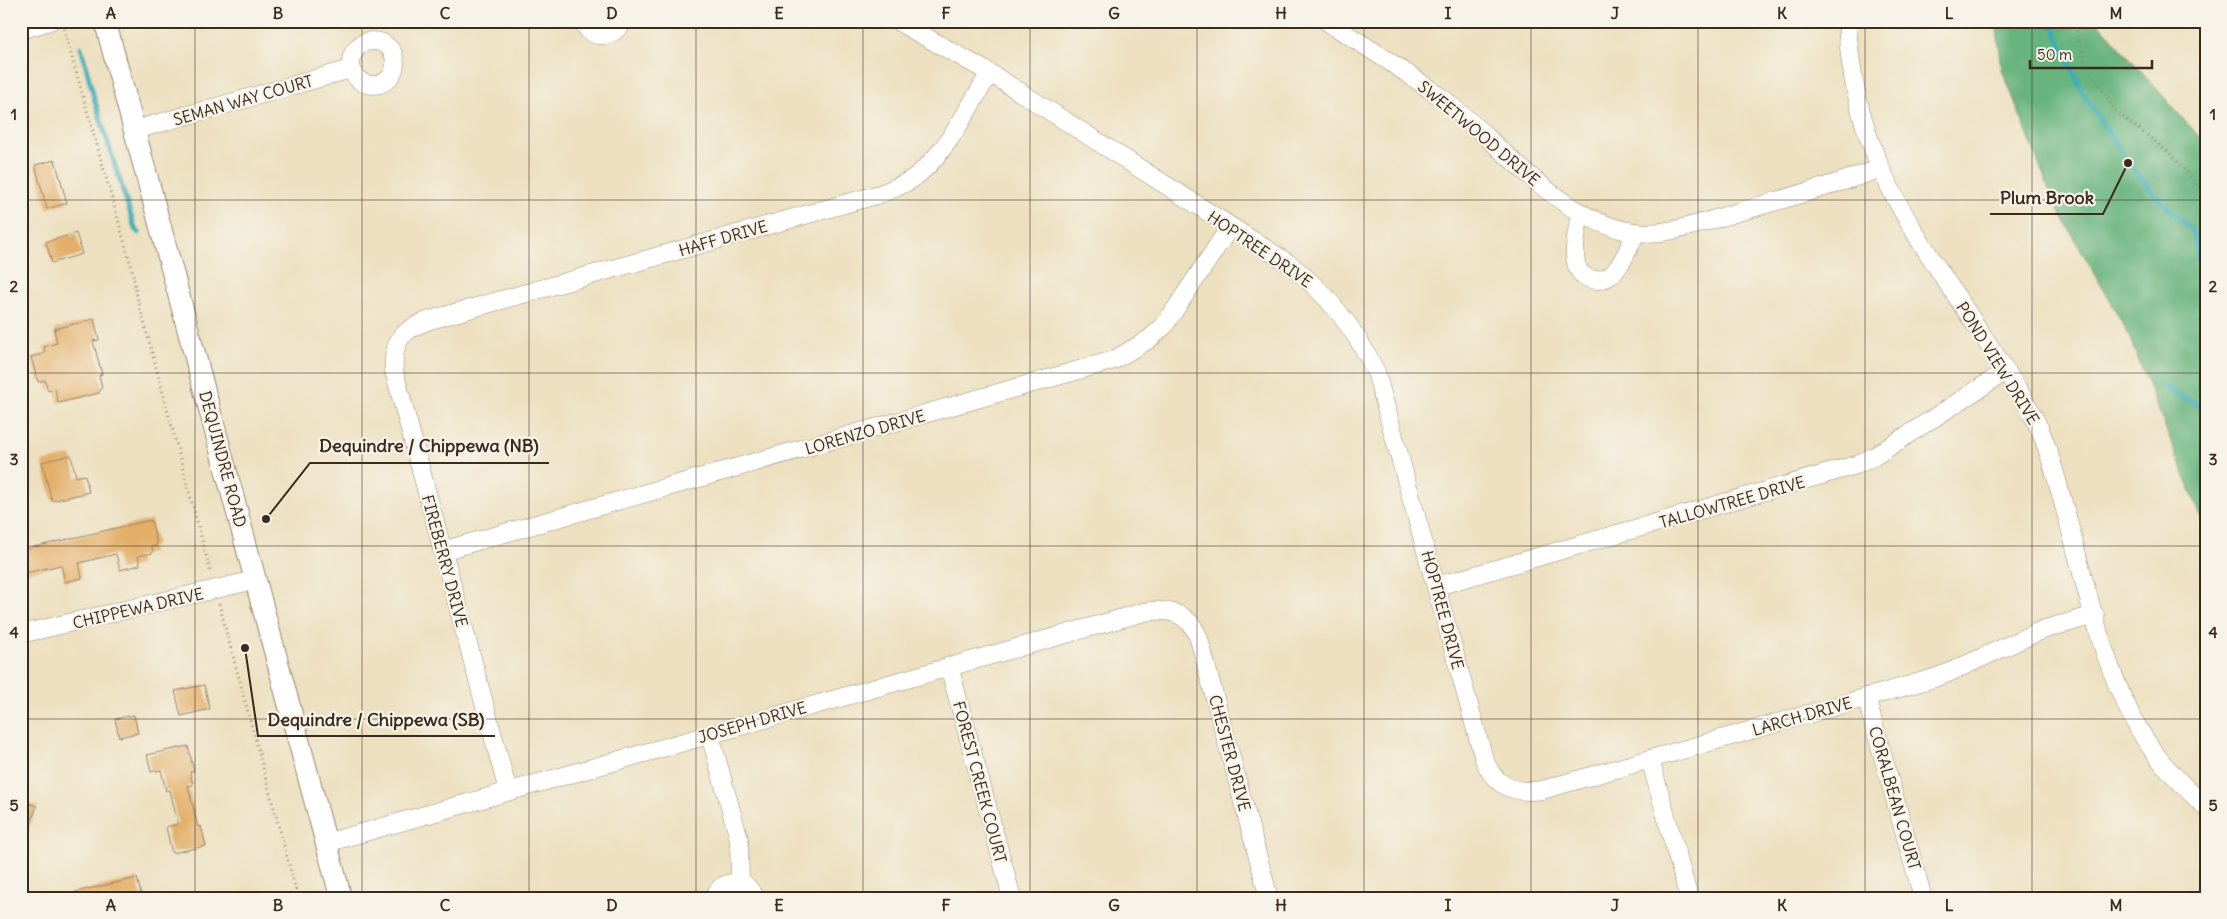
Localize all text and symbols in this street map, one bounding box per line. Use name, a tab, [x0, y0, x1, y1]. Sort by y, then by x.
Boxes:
text: A	[106, 3, 116, 23]
text: B	[273, 3, 284, 23]
text: C	[440, 3, 451, 23]
text: D	[606, 3, 618, 23]
text: E	[774, 3, 784, 23]
text: F	[941, 3, 951, 23]
text: G	[1108, 3, 1120, 23]
text: H	[1275, 3, 1287, 23]
text: I	[1445, 3, 1452, 23]
text: J	[1611, 3, 1620, 23]
text: K	[1777, 3, 1787, 23]
text: L	[1945, 3, 1954, 23]
text: M	[2110, 3, 2123, 23]
scale bar	[2030, 38, 2152, 70]
text: 50 m	[2037, 45, 2072, 64]
street label: SEMAN WAY COURT	[171, 70, 315, 130]
street label: SWEETWOOD DRIVE	[1414, 76, 1544, 190]
text: 1	[11, 104, 17, 124]
text: 1	[2210, 104, 2216, 124]
callout: Plum Brook	[1990, 181, 2103, 214]
text: Plum Brook	[2000, 186, 2094, 209]
street label: HOPTREE DRIVE	[1204, 206, 1316, 292]
street label: HAFF DRIVE	[676, 216, 770, 260]
text: 2	[10, 276, 19, 296]
text: 2	[2209, 276, 2218, 296]
street label: POND VIEW DRIVE	[1952, 298, 2044, 428]
street label: DEQUINDRE ROAD	[195, 389, 251, 529]
street label: LORENZO DRIVE	[803, 405, 927, 459]
callout: Dequindre / Chippewa (NB)	[310, 430, 549, 463]
text: Dequindre / Chippewa (NB)	[319, 434, 539, 457]
text: 3	[9, 449, 19, 469]
text: 3	[2208, 449, 2218, 469]
street label: TALLOWTREE DRIVE	[1657, 472, 1807, 532]
street label: FIREBERRY DRIVE	[418, 493, 472, 629]
street label: HOPTREE DRIVE	[1417, 548, 1469, 672]
street label: CHIPPEWA DRIVE	[71, 583, 205, 633]
text: 4	[9, 622, 19, 642]
text: 4	[2208, 622, 2218, 642]
street label: LARCH DRIVE	[1750, 692, 1854, 740]
street label: CHESTER DRIVE	[1205, 693, 1255, 813]
street label: JOSEPH DRIVE	[695, 697, 809, 747]
street label: FOREST CREEK COURT	[949, 699, 1011, 865]
callout: Dequindre / Chippewa (SB)	[258, 703, 495, 736]
text: Dequindre / Chippewa (SB)	[267, 708, 485, 731]
street label: CORALBEAN COURT	[1865, 724, 1925, 872]
text: 5	[9, 795, 19, 815]
text: 5	[2208, 795, 2218, 815]
text: A	[106, 895, 116, 915]
text: B	[273, 895, 284, 915]
text: C	[440, 895, 451, 915]
text: D	[606, 895, 618, 915]
text: E	[774, 895, 784, 915]
text: F	[941, 895, 951, 915]
text: G	[1108, 895, 1120, 915]
text: H	[1275, 895, 1287, 915]
text: I	[1445, 895, 1452, 915]
text: J	[1611, 895, 1620, 915]
text: K	[1777, 895, 1787, 915]
text: L	[1945, 895, 1954, 915]
text: M	[2110, 895, 2123, 915]

